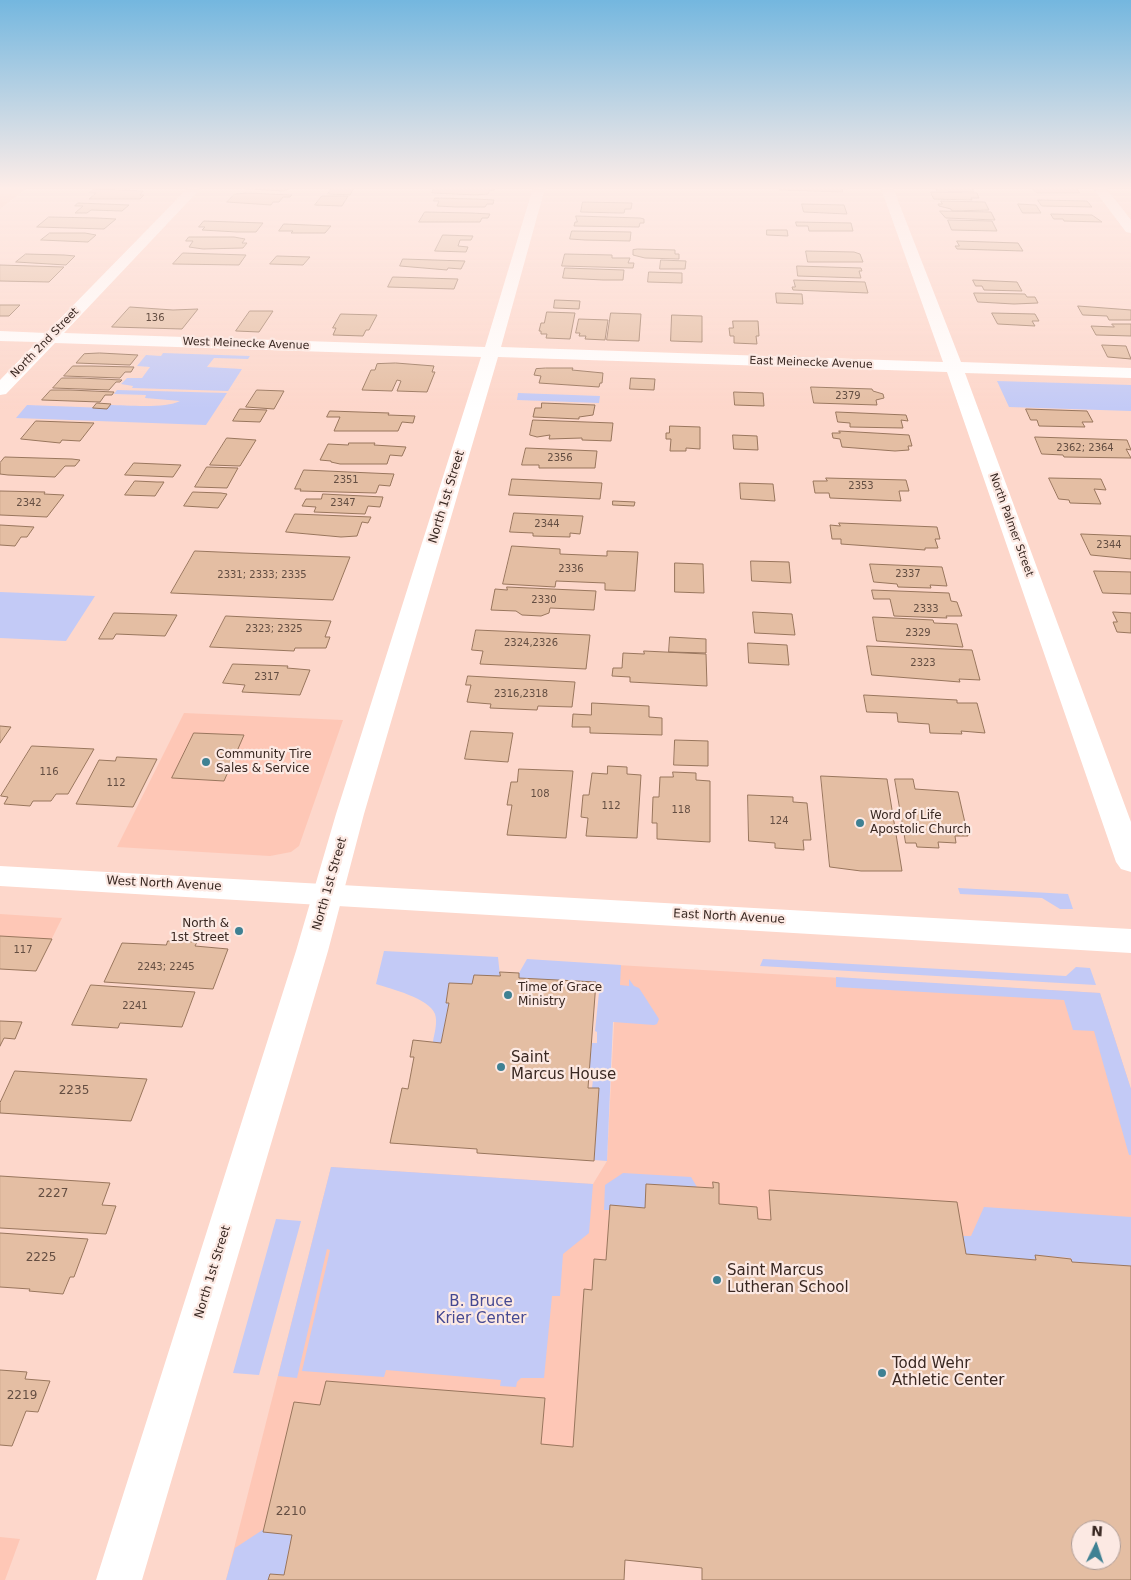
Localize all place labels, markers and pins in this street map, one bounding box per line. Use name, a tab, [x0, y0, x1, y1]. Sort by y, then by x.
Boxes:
place label: Community Tire Sales & Service	[216, 748, 312, 776]
marker: Community Tire Sales & Service	[200, 756, 212, 768]
place label: Word of Life Apostolic Church	[870, 809, 971, 837]
marker: Word of Life Apostolic Church	[854, 817, 866, 829]
place label: North & 1st Street	[170, 917, 229, 945]
marker: North & 1st Street	[233, 925, 245, 937]
place label: Time of Grace Ministry	[518, 981, 602, 1009]
marker: Time of Grace Ministry	[502, 989, 514, 1001]
place label: Saint Marcus House	[511, 1049, 616, 1084]
marker: Saint Marcus House	[495, 1061, 507, 1073]
place label: Saint Marcus Lutheran School	[727, 1262, 849, 1297]
marker: Saint Marcus Lutheran School	[711, 1274, 723, 1286]
place label: Todd Wehr Athletic Center	[892, 1355, 1004, 1390]
marker: Todd Wehr Athletic Center	[876, 1367, 888, 1379]

